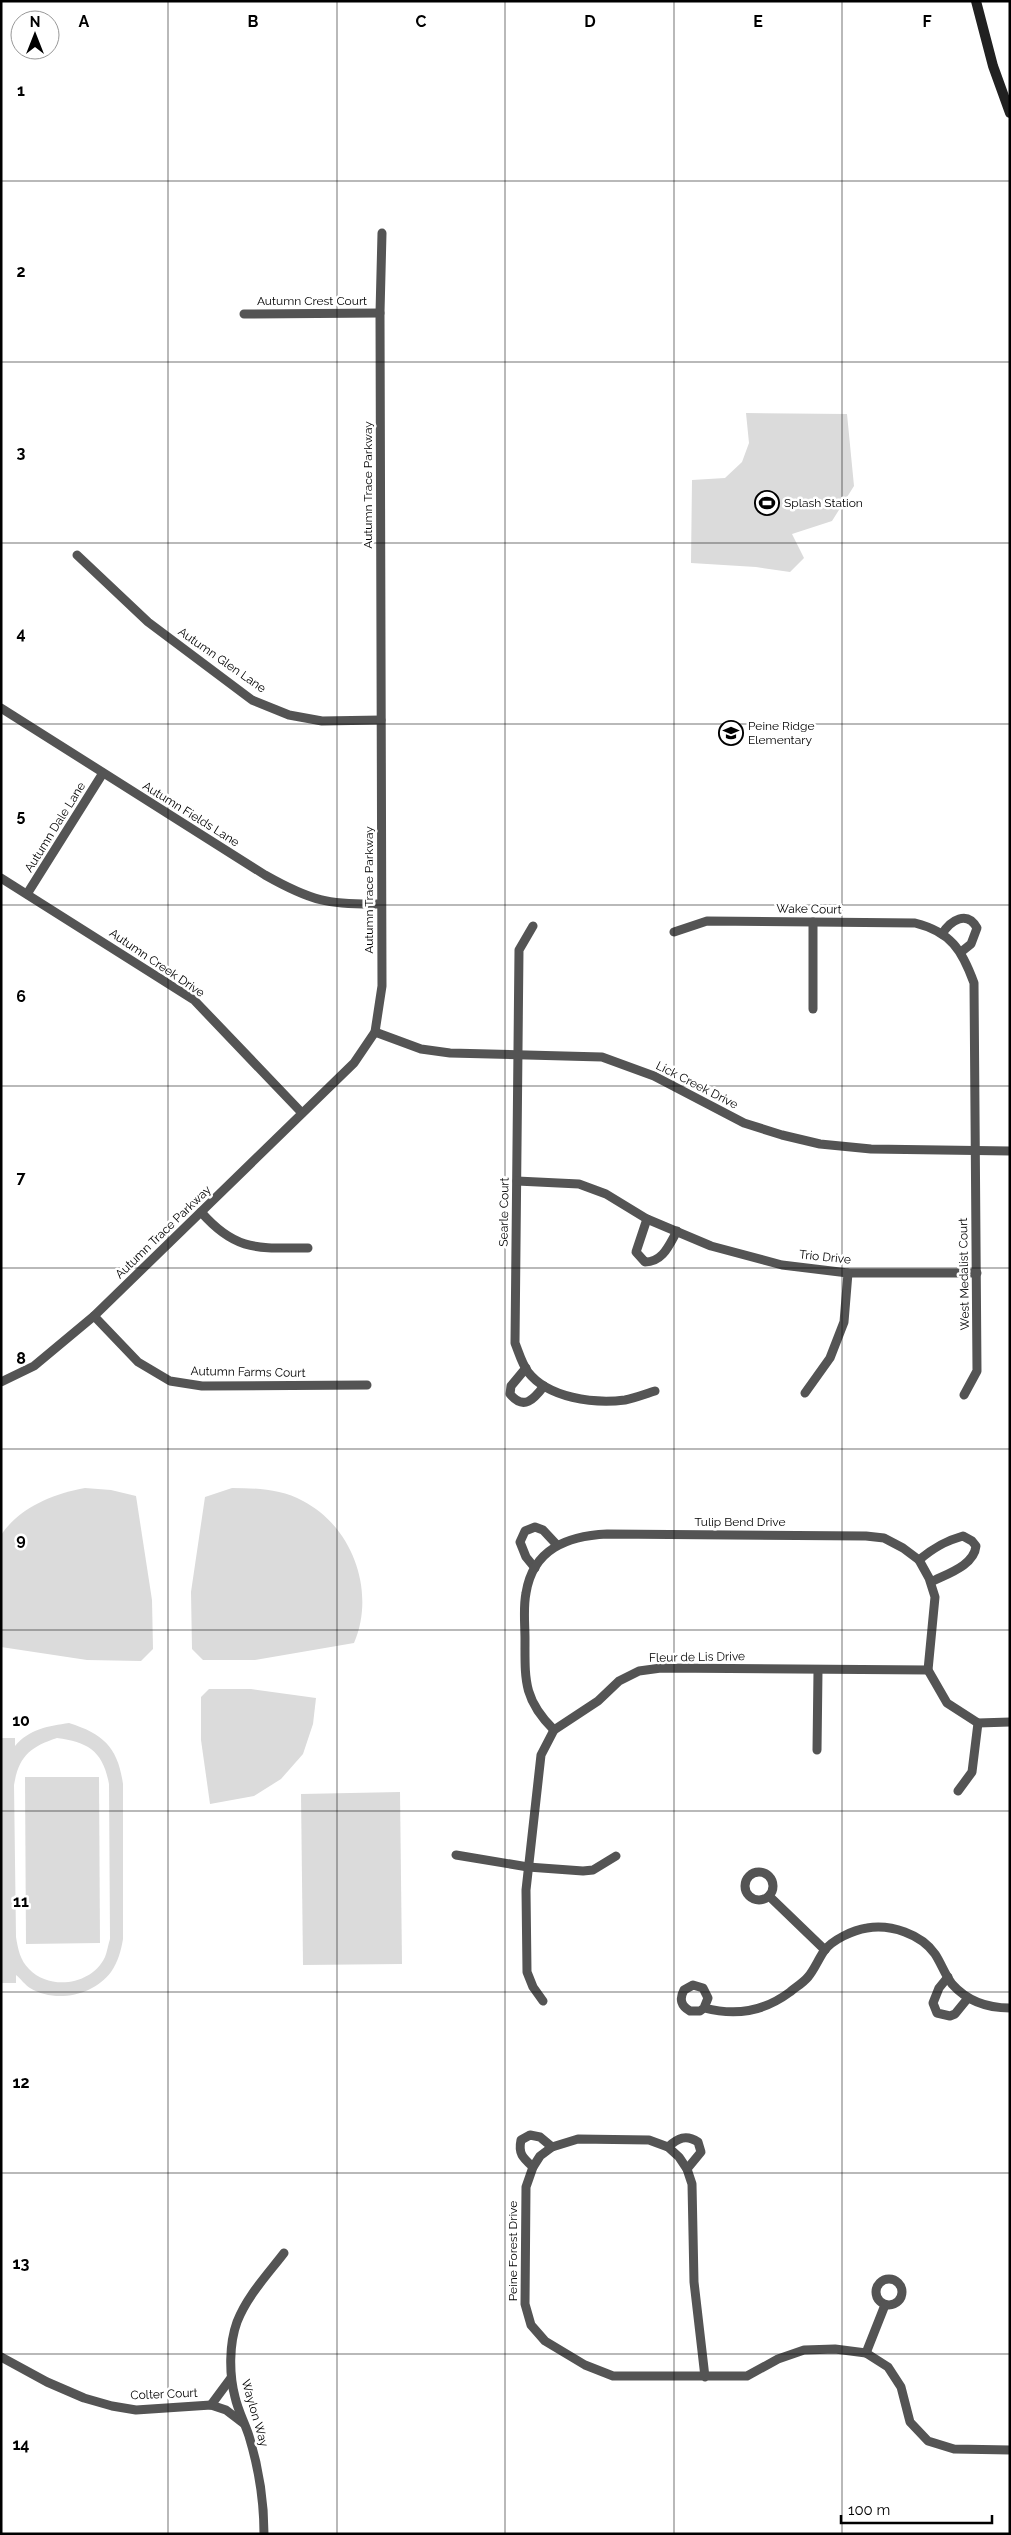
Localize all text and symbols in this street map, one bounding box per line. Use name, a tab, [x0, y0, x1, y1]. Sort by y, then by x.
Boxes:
north arrow	[10, 10, 60, 60]
text: A	[79, 12, 90, 31]
text: B	[248, 12, 259, 31]
text: C	[416, 12, 427, 31]
text: D	[584, 12, 596, 31]
text: E	[753, 12, 763, 31]
text: F	[922, 12, 932, 31]
text: N	[30, 14, 40, 30]
text: 1	[17, 81, 25, 100]
text: 2	[16, 262, 26, 281]
street label: Autumn Crest Court	[257, 294, 367, 308]
street label: Autumn Trace Parkway	[361, 421, 375, 549]
text: 3	[17, 443, 26, 462]
sports icon: Splash Station	[754, 490, 780, 516]
place label: Splash Station	[784, 496, 863, 510]
text: 4	[16, 624, 26, 643]
street label: Autumn Glen Lane	[175, 624, 269, 696]
place label: Peine Ridge Elementary	[748, 719, 814, 747]
school or university icon: Peine Ridge Elementary	[718, 720, 744, 746]
street label: Autumn Dale Lane	[22, 779, 88, 875]
street label: Autumn Fields Lane	[140, 779, 242, 849]
text: 5	[17, 806, 26, 825]
street label: Autumn Trace Parkway	[362, 826, 376, 954]
street label: Wake Court	[776, 901, 842, 917]
street label: Autumn Creek Drive	[107, 926, 207, 1000]
text: 6	[16, 987, 26, 1006]
street label: Lick Creek Drive	[654, 1058, 740, 1112]
text: 7	[17, 1168, 26, 1187]
street label: Searle Court	[496, 1177, 512, 1247]
street label: Autumn Trace Parkway	[112, 1182, 214, 1281]
street label: West Medalist Court	[956, 1218, 972, 1330]
street label: Trio Drive	[798, 1247, 852, 1267]
text: 8	[16, 1349, 26, 1368]
street label: Autumn Farms Court	[190, 1364, 306, 1380]
street label: Tulip Bend Drive	[695, 1515, 785, 1529]
text: 9	[16, 1530, 26, 1549]
street label: Fleur de Lis Drive	[649, 1649, 745, 1665]
text: 10	[12, 1711, 30, 1730]
text: 11	[13, 1892, 29, 1911]
text: 12	[13, 2073, 29, 2092]
street label: Peine Forest Drive	[506, 2201, 520, 2301]
text: 13	[13, 2254, 29, 2273]
street label: Waylon Way	[239, 2378, 271, 2449]
street label: Colter Court	[130, 2386, 198, 2402]
text: 14	[12, 2435, 30, 2454]
scale bar	[841, 2492, 992, 2524]
text: 100 m	[848, 2501, 890, 2519]

